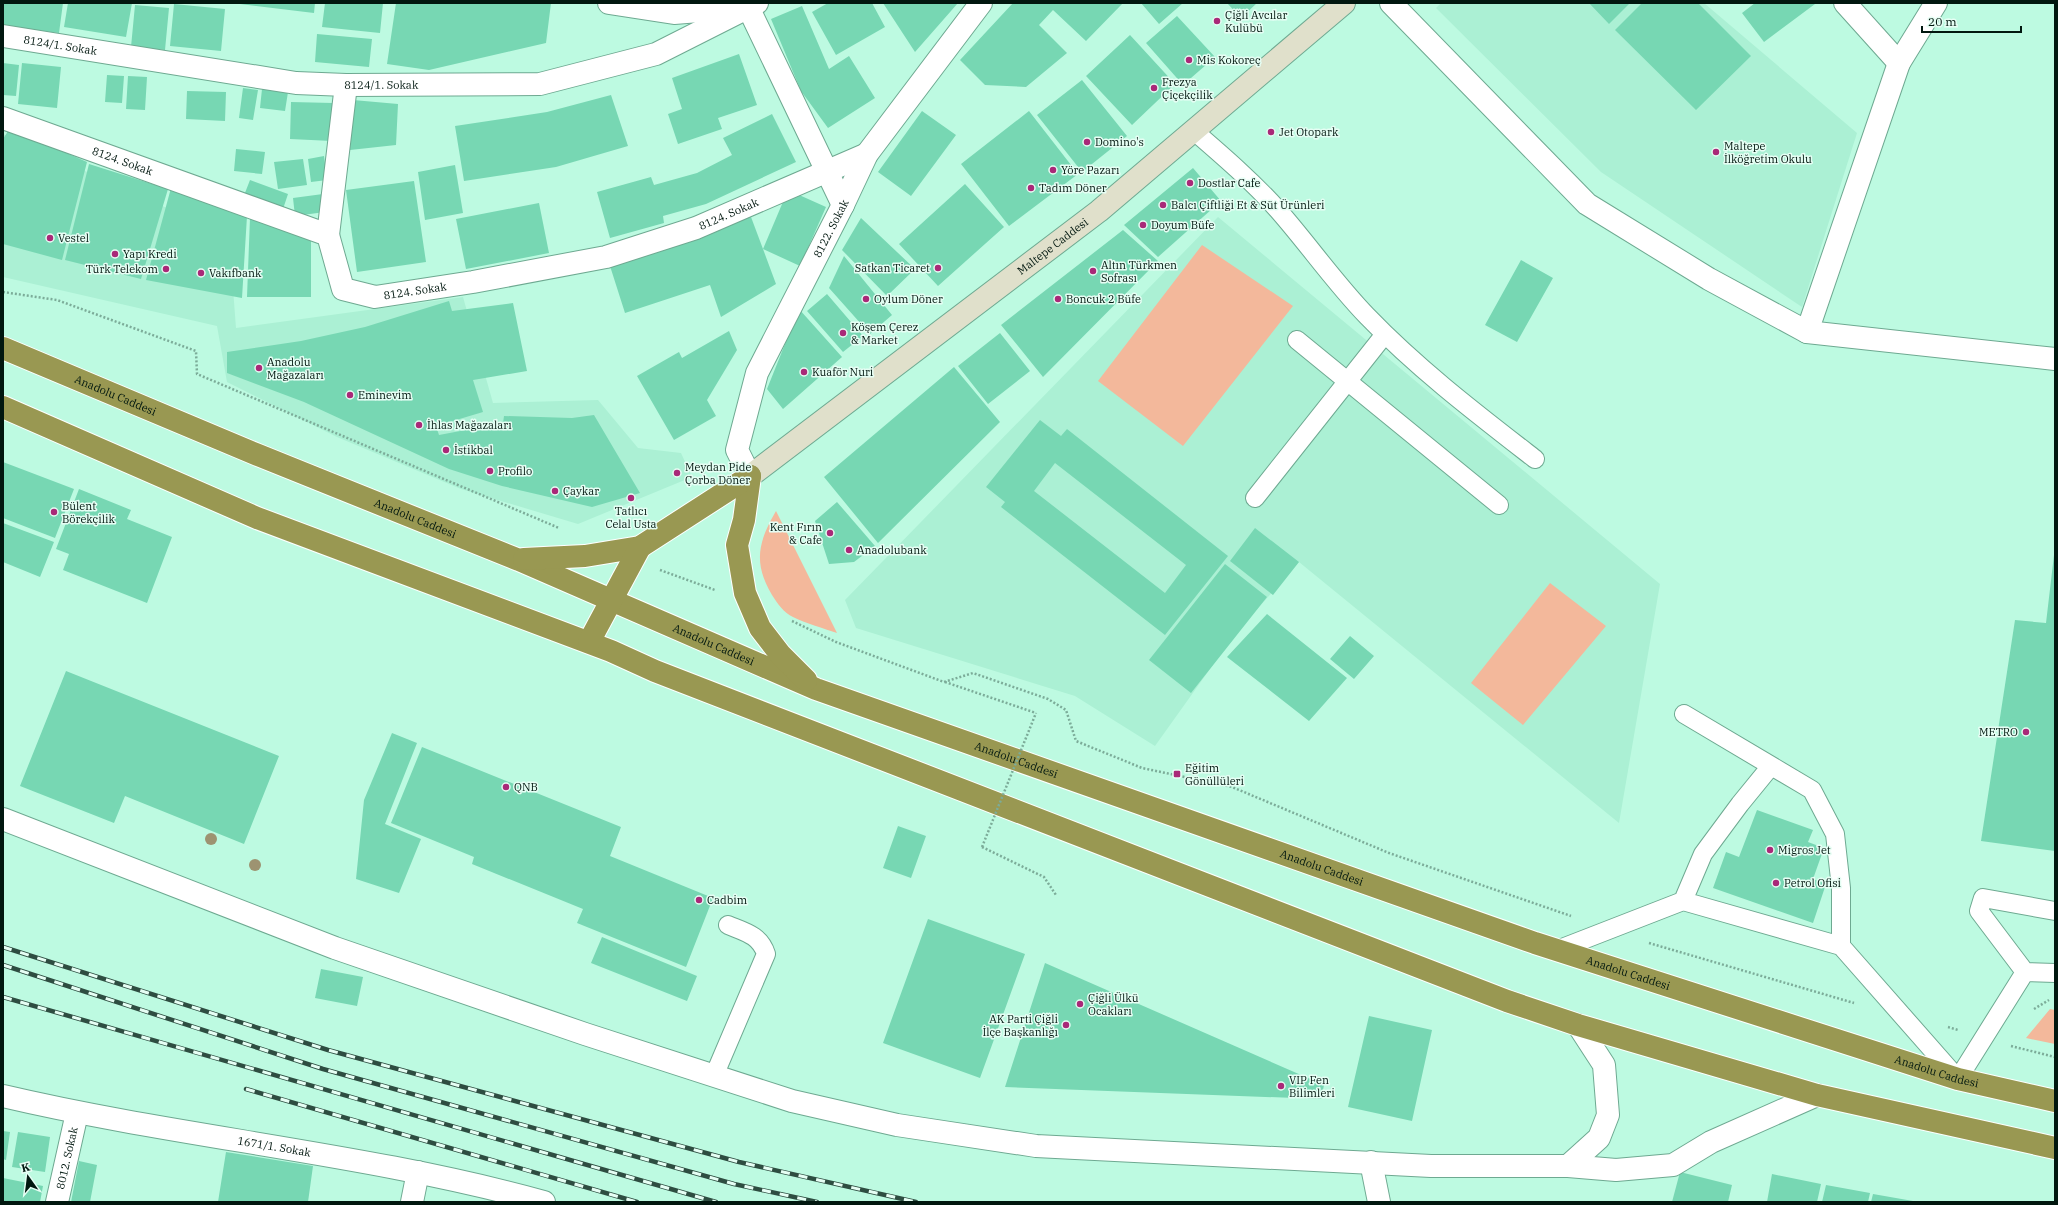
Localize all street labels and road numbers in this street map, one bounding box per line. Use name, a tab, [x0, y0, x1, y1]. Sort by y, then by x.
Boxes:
street label: 8124/1. Sokak	[23, 32, 99, 58]
street label: 8124/1. Sokak	[344, 78, 419, 92]
street label: 8124. Sokak	[90, 144, 155, 179]
street label: 8124. Sokak	[697, 195, 761, 233]
street label: 8122. Sokak	[810, 197, 852, 260]
street label: Maltepe Caddesi	[1014, 215, 1091, 278]
street label: 8124. Sokak	[383, 279, 448, 303]
street label: Anadolu Caddesi	[72, 372, 159, 419]
street label: Anadolu Caddesi	[372, 495, 459, 541]
street label: Anadolu Caddesi	[671, 621, 757, 669]
street label: Anadolu Caddesi	[973, 739, 1060, 781]
street label: Anadolu Caddesi	[1278, 846, 1366, 889]
street label: Anadolu Caddesi	[1584, 953, 1672, 993]
street label: Anadolu Caddesi	[1893, 1052, 1981, 1091]
street label: 8012. Sokak	[53, 1125, 81, 1191]
street label: 1671/1. Sokak	[237, 1133, 313, 1160]

